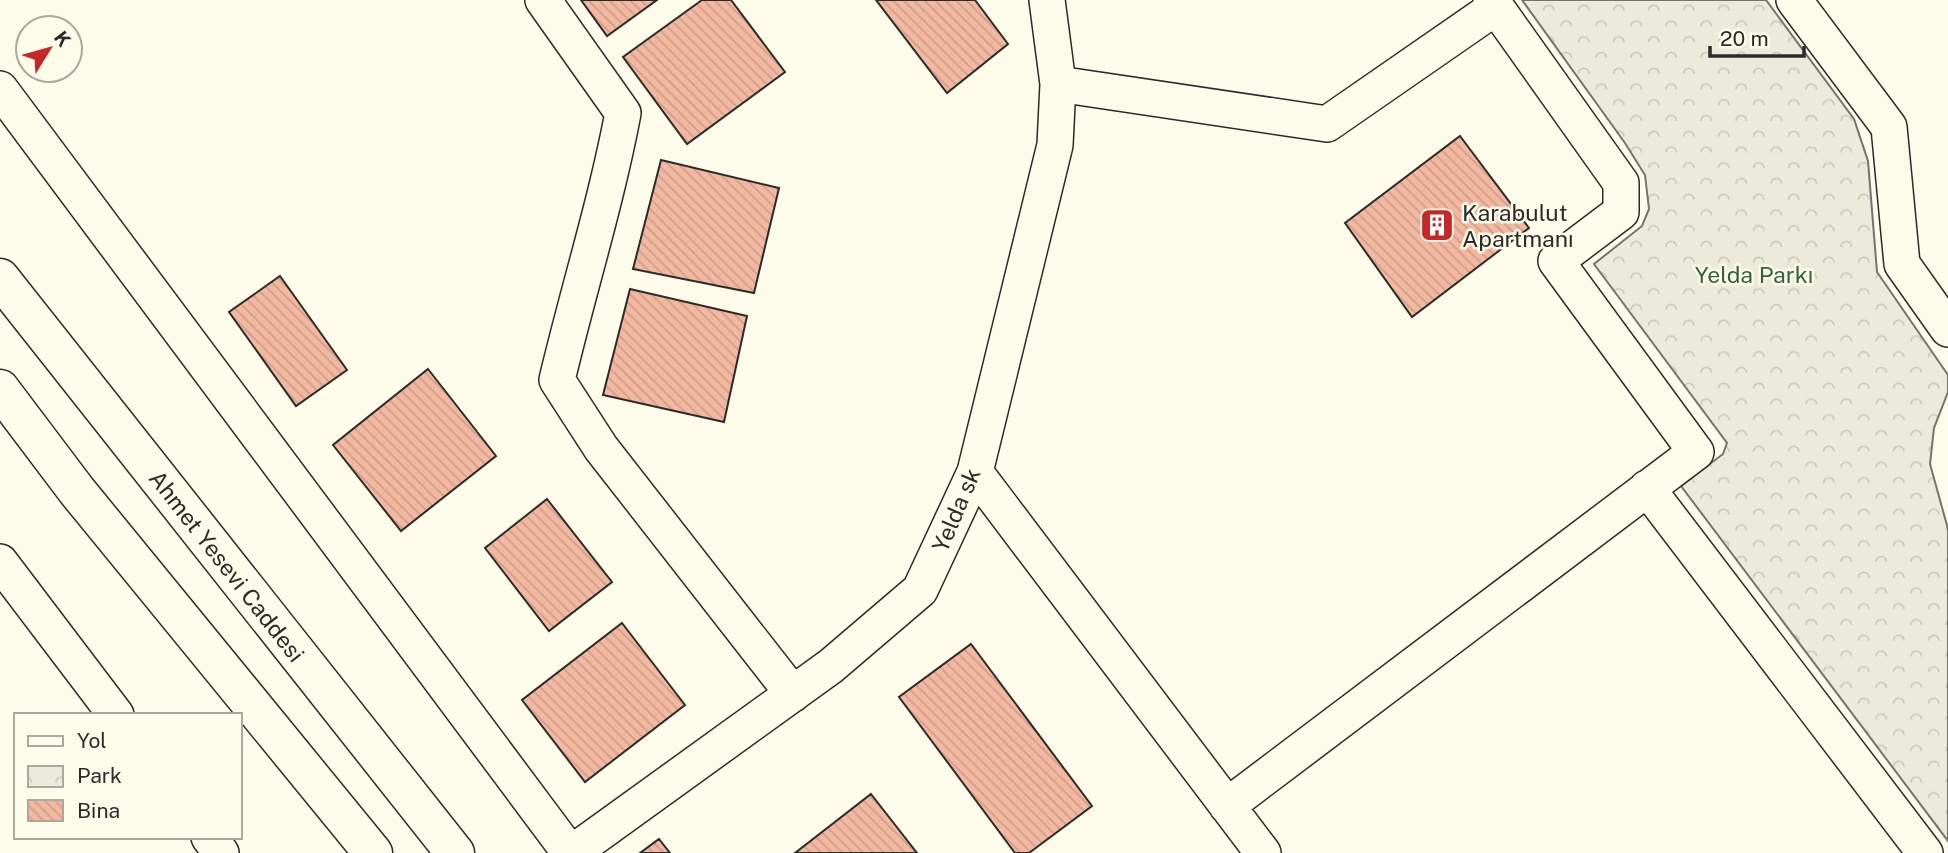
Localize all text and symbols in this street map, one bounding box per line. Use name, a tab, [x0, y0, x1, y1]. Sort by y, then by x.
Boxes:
north arrow	[14, 14, 84, 84]
scale bar	[1710, 14, 1804, 58]
text: 20 m	[1720, 26, 1769, 51]
text: K	[50, 27, 76, 51]
place label: Karabulut Apartmanı	[1462, 199, 1574, 252]
building icon: Karabulut Apartmanı	[1418, 206, 1456, 244]
park label: Yelda Parkı	[1695, 261, 1813, 288]
street label: Yelda sk	[926, 464, 986, 556]
street label: Ahmet Yesevi Caddesi	[144, 465, 310, 667]
legend	[14, 713, 242, 839]
text: Yol	[77, 728, 107, 753]
text: Park	[77, 763, 122, 788]
text: Bina	[77, 798, 120, 823]

